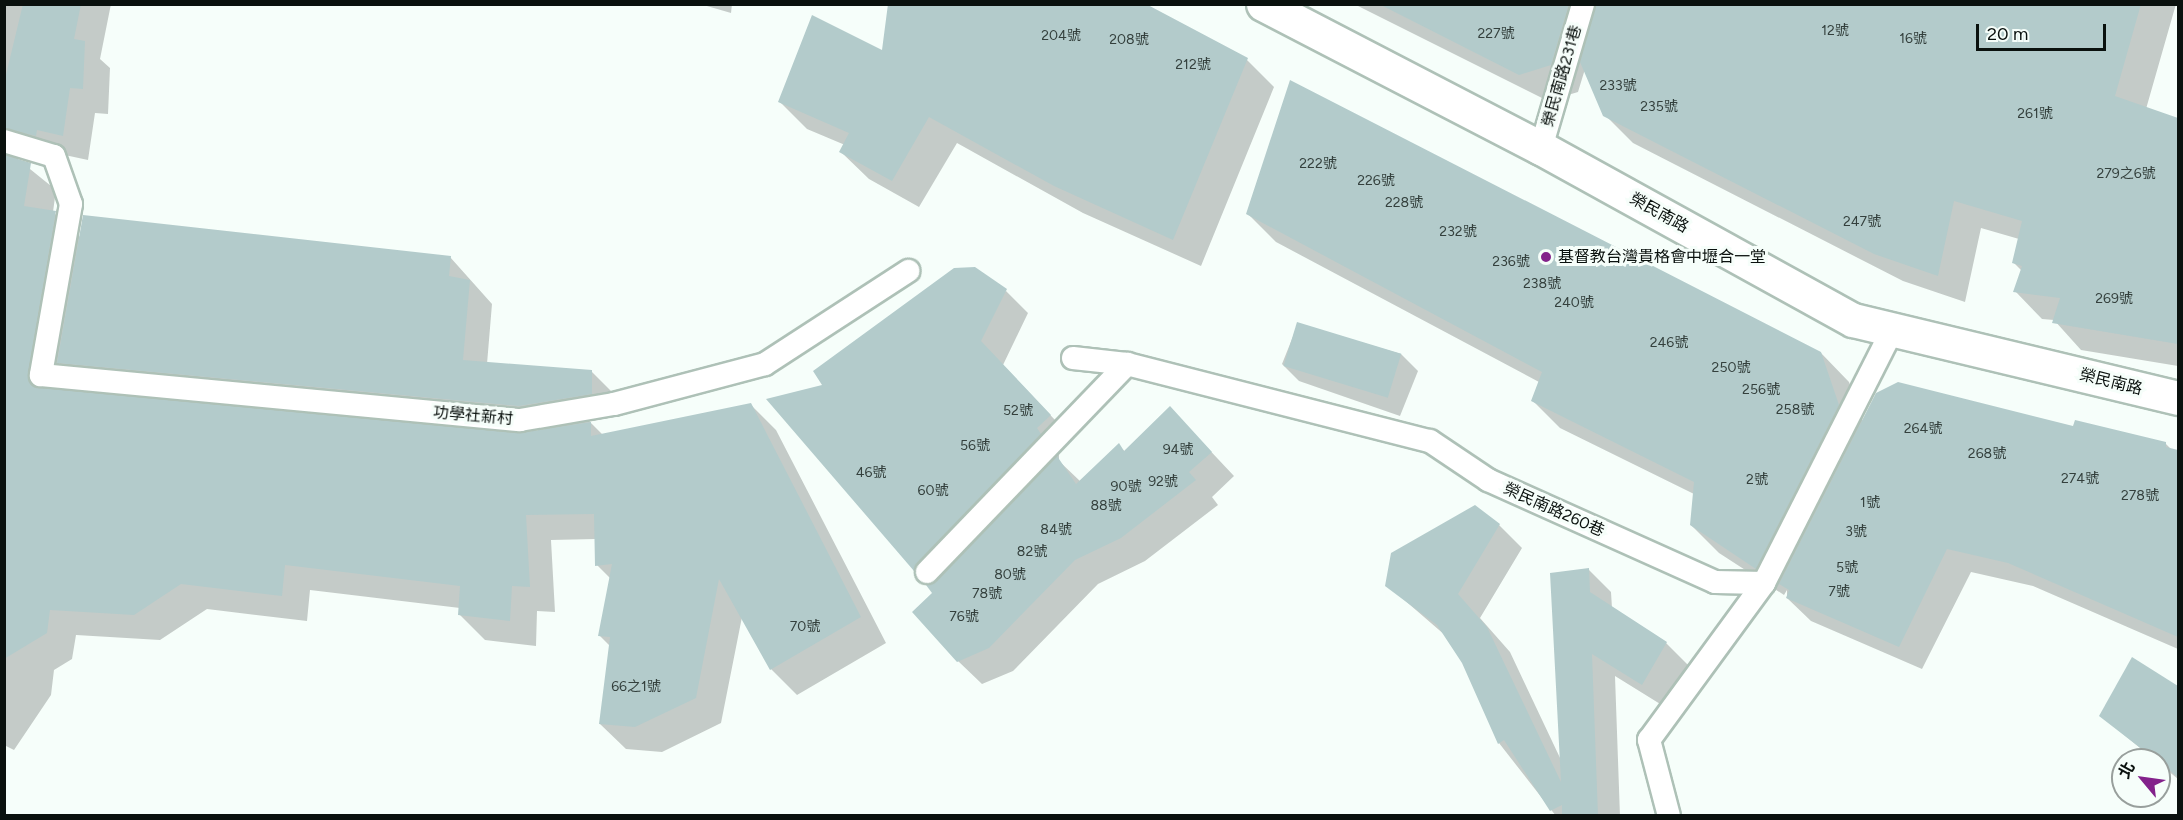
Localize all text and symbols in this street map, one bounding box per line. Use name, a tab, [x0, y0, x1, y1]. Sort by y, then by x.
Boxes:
scale bar	[1979, 12, 2110, 50]
street label: 榮民南路231巷	[1538, 23, 1586, 129]
house number: 12號	[1821, 23, 1849, 39]
text: 20 m	[1987, 23, 2028, 45]
house number: 227號	[1477, 26, 1515, 42]
house number: 204號	[1041, 28, 1081, 44]
house number: 16號	[1899, 31, 1927, 47]
house number: 208號	[1109, 32, 1149, 48]
house number: 212號	[1175, 57, 1211, 73]
house number: 233號	[1599, 78, 1637, 94]
house number: 235號	[1640, 99, 1678, 115]
house number: 261號	[2017, 106, 2053, 122]
house number: 222號	[1299, 156, 1337, 172]
house number: 279之6號	[2096, 166, 2156, 182]
house number: 226號	[1357, 173, 1395, 189]
street label: 榮民南路	[1626, 189, 1692, 237]
house number: 228號	[1385, 195, 1423, 211]
house number: 247號	[1843, 214, 1881, 230]
house number: 232號	[1439, 224, 1477, 240]
place label: 基督教台灣貴格會中壢合一堂	[1558, 247, 1766, 267]
marker: 基督教台灣貴格會中壢合一堂	[1539, 250, 1553, 264]
house number: 236號	[1492, 254, 1530, 270]
house number: 238號	[1523, 276, 1561, 292]
house number: 269號	[2095, 291, 2133, 307]
house number: 240號	[1554, 295, 1594, 311]
house number: 246號	[1650, 335, 1688, 351]
house number: 250號	[1712, 360, 1750, 376]
street label: 榮民南路	[2078, 365, 2144, 399]
house number: 256號	[1742, 382, 1780, 398]
house number: 258號	[1776, 402, 1814, 418]
street label: 功學社新村	[432, 403, 514, 429]
house number: 52號	[1003, 403, 1033, 419]
house number: 264號	[1904, 421, 1942, 437]
house number: 56號	[960, 438, 990, 454]
house number: 94號	[1163, 442, 1193, 458]
house number: 268號	[1968, 446, 2006, 462]
house number: 46號	[856, 465, 886, 481]
house number: 274號	[2061, 471, 2099, 487]
house number: 2號	[1746, 472, 1768, 488]
house number: 92號	[1148, 474, 1178, 490]
house number: 90號	[1111, 479, 1141, 495]
street label: 榮民南路260巷	[1501, 479, 1607, 541]
house number: 60號	[918, 483, 948, 499]
house number: 278號	[2121, 488, 2159, 504]
house number: 1號	[1860, 495, 1880, 511]
house number: 88號	[1090, 498, 1122, 514]
house number: 84號	[1040, 522, 1072, 538]
house number: 3號	[1845, 524, 1867, 540]
house number: 82號	[1017, 544, 1047, 560]
house number: 5號	[1836, 560, 1858, 576]
house number: 80號	[994, 567, 1026, 583]
house number: 7號	[1828, 584, 1850, 600]
house number: 78號	[972, 586, 1002, 602]
house number: 76號	[949, 609, 979, 625]
house number: 70號	[790, 619, 820, 635]
house number: 66之1號	[611, 679, 661, 695]
north arrow	[2111, 748, 2171, 808]
text: 北	[2114, 758, 2139, 782]

